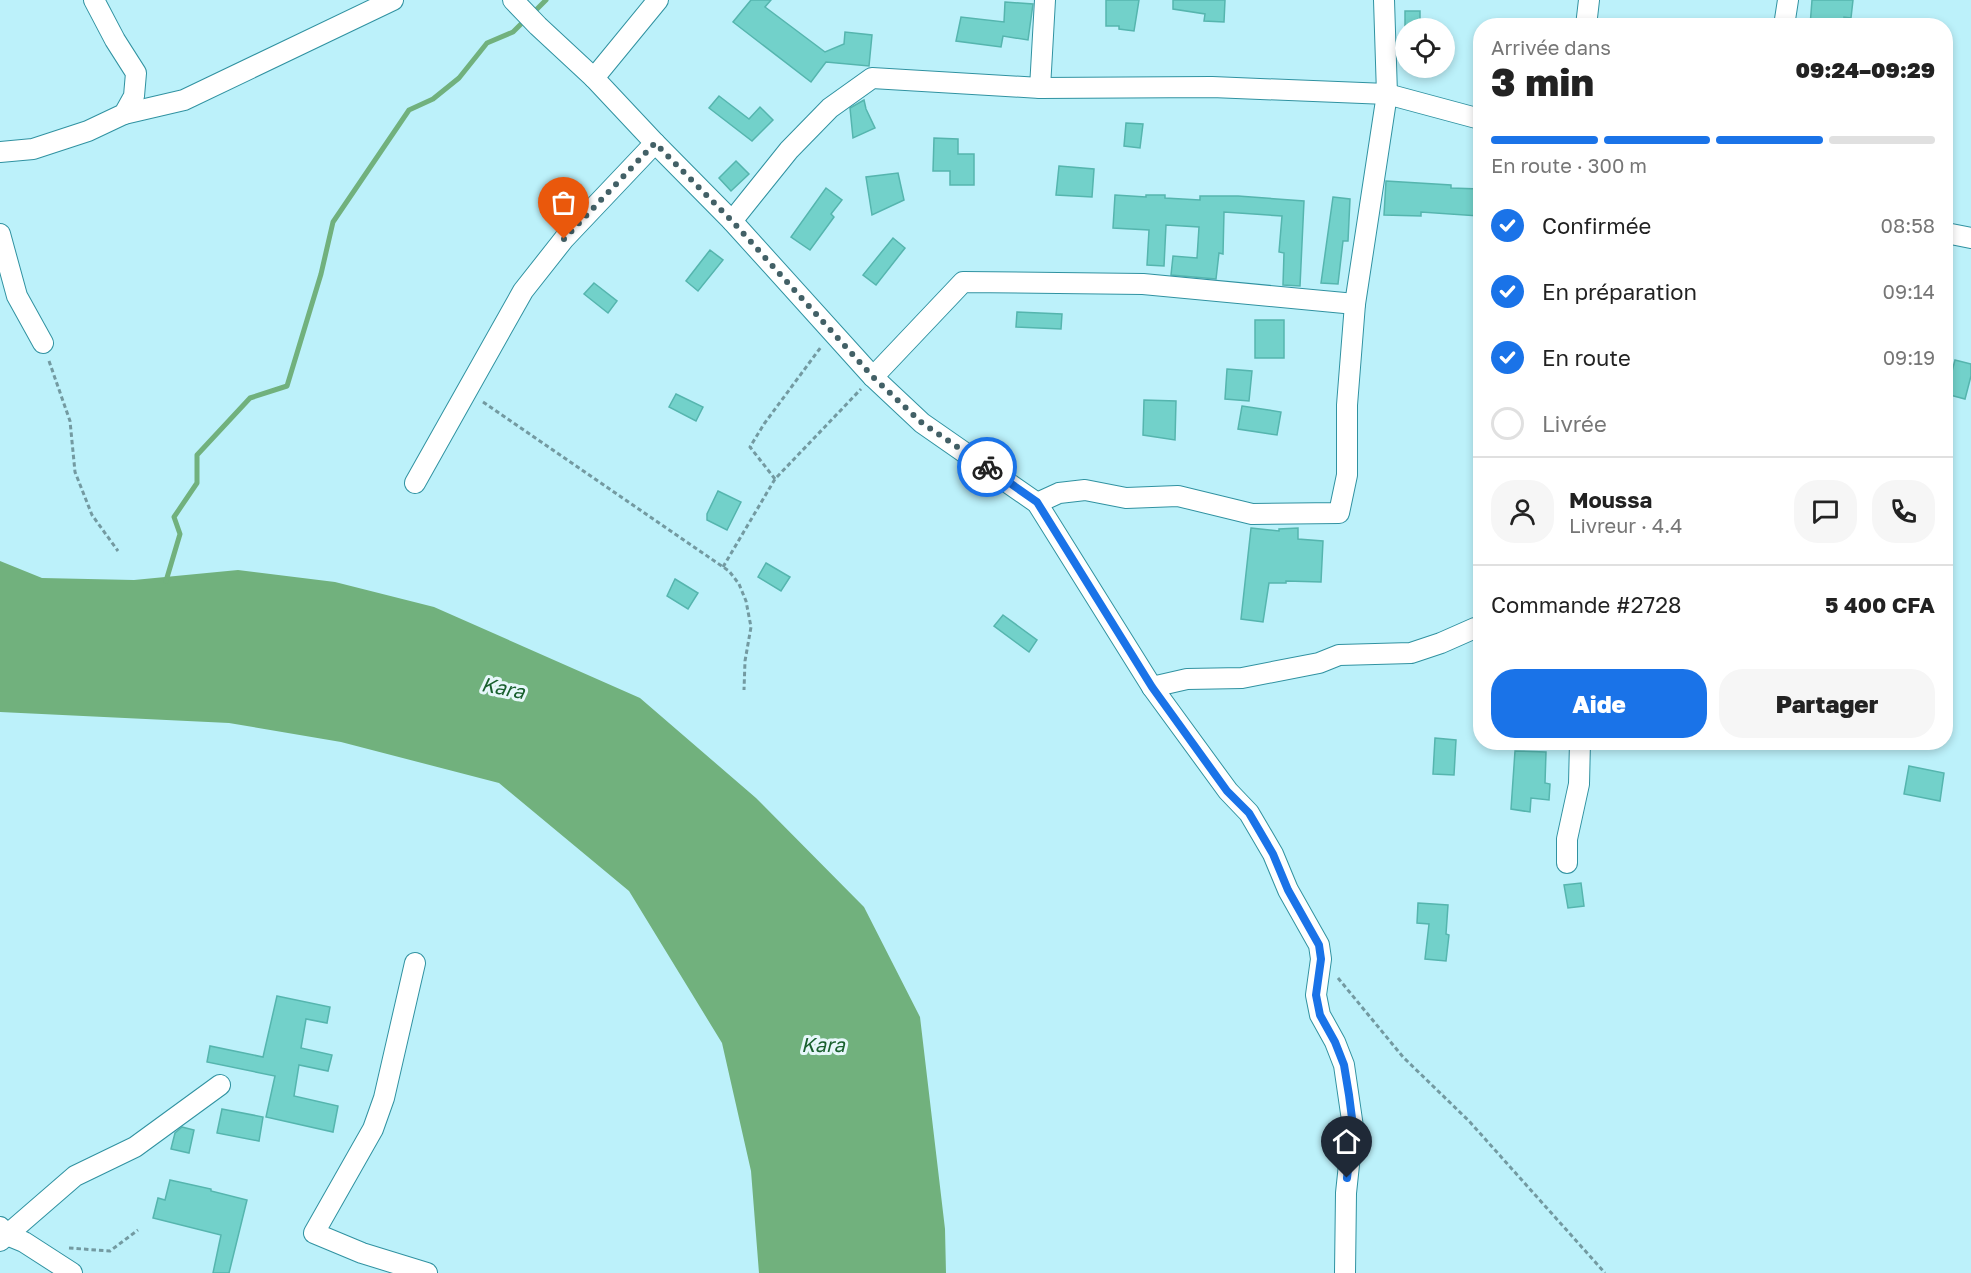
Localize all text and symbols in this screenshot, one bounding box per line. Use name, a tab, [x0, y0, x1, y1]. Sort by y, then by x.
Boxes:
map controls	[1395, 18, 1455, 78]
button: locate	[1395, 18, 1455, 78]
text: Arrivée dans	[1491, 35, 1611, 59]
text: 09:24–09:29	[1796, 56, 1935, 83]
text: 3 min	[1491, 58, 1594, 105]
text: En route · 300 m	[1491, 153, 1647, 177]
pin	[538, 177, 589, 239]
icon: bag	[547, 186, 580, 219]
icon: check	[1491, 209, 1524, 242]
text: Confirmée	[1542, 212, 1651, 239]
text: 08:58	[1881, 213, 1935, 237]
icon: check	[1491, 275, 1524, 308]
text: En préparation	[1542, 278, 1697, 305]
text: 09:14	[1883, 279, 1935, 303]
icon: check	[1491, 341, 1524, 374]
text: En route	[1542, 344, 1631, 371]
text: 09:19	[1883, 345, 1935, 369]
text: Livrée	[1542, 410, 1607, 437]
courier	[957, 437, 1017, 497]
icon: bike	[971, 451, 1004, 484]
button: person	[1491, 480, 1554, 543]
button: chat	[1794, 480, 1857, 543]
button: phone	[1872, 480, 1935, 543]
text: Moussa	[1569, 486, 1652, 513]
text: Livreur · 4.4	[1569, 513, 1682, 537]
text: Commande #2728	[1491, 591, 1681, 618]
text: 5 400 CFA	[1825, 591, 1935, 618]
button: Aide	[1491, 669, 1707, 738]
button: Partager	[1719, 669, 1935, 738]
water label: Kara	[479, 671, 528, 703]
water label: Kara	[801, 1032, 846, 1056]
pin	[1321, 1116, 1372, 1178]
icon: home	[1330, 1125, 1363, 1158]

